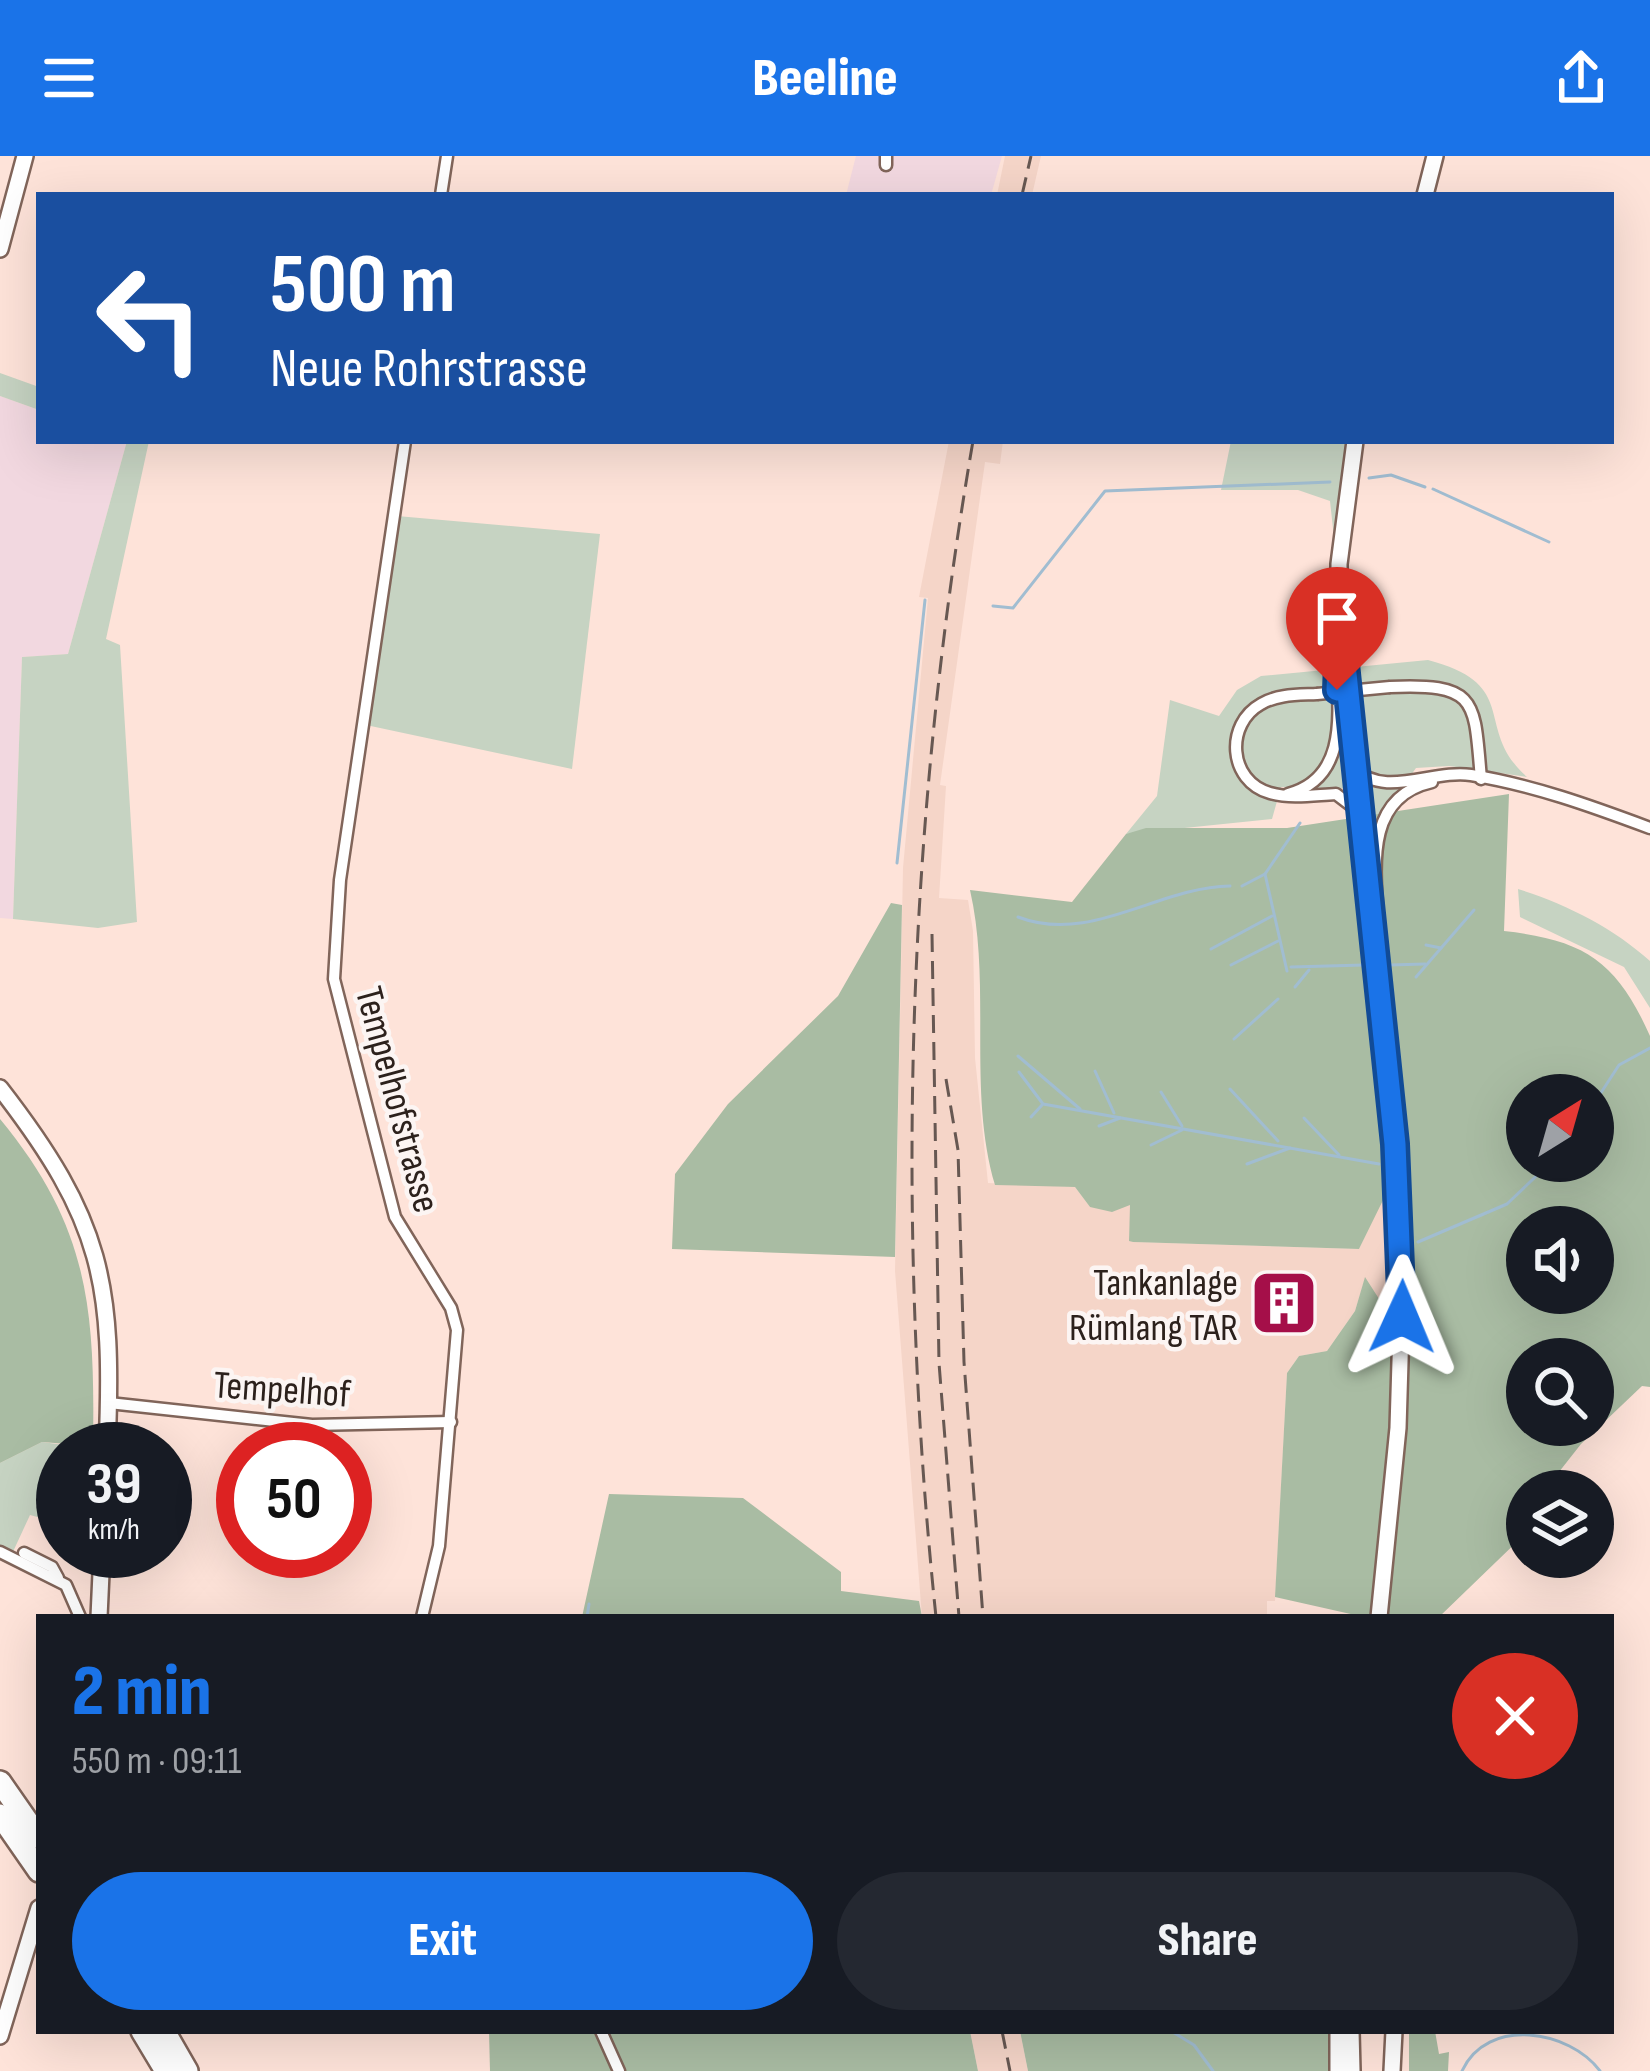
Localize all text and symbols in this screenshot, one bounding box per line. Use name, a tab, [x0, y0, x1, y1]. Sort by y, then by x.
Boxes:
icon: menu	[36, 45, 102, 111]
icon: share	[1548, 45, 1614, 111]
text: Beeline	[752, 46, 898, 111]
text: 500 m	[270, 235, 456, 336]
icon: left	[72, 240, 228, 396]
text: Neue Rohrstrasse	[270, 337, 588, 402]
pin	[1286, 567, 1388, 690]
icon: arrive	[1304, 585, 1370, 651]
street label: Tempelhofstrasse	[344, 982, 449, 1218]
north arrow	[1506, 1074, 1614, 1182]
map controls	[1506, 1074, 1614, 1578]
button: sound	[1506, 1206, 1614, 1314]
position arrow	[1339, 1254, 1465, 1380]
place label: Tankanlage Rümlang TAR	[1069, 1260, 1238, 1352]
building icon: Tankanlage Rümlang TAR	[1249, 1268, 1319, 1338]
button: search	[1506, 1338, 1614, 1446]
street label: Tempelhof	[212, 1362, 353, 1419]
speed limit sign: 50	[216, 1422, 372, 1578]
text: 39	[86, 1449, 142, 1521]
button: layers	[1506, 1470, 1614, 1578]
text: km/h	[88, 1512, 140, 1548]
text: 2 min	[72, 1649, 212, 1736]
button: close	[1452, 1653, 1578, 1779]
text: 550 m · 09:11	[72, 1738, 241, 1785]
button: Exit	[72, 1872, 813, 2010]
button: Share	[837, 1872, 1578, 2010]

